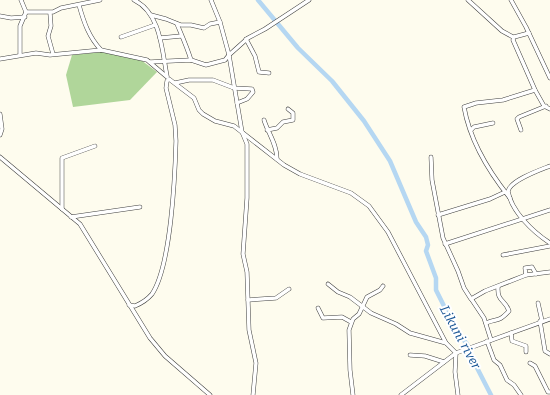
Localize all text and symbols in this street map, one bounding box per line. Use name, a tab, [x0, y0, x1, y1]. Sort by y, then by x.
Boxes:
water label: Likuni river	[436, 302, 485, 372]

